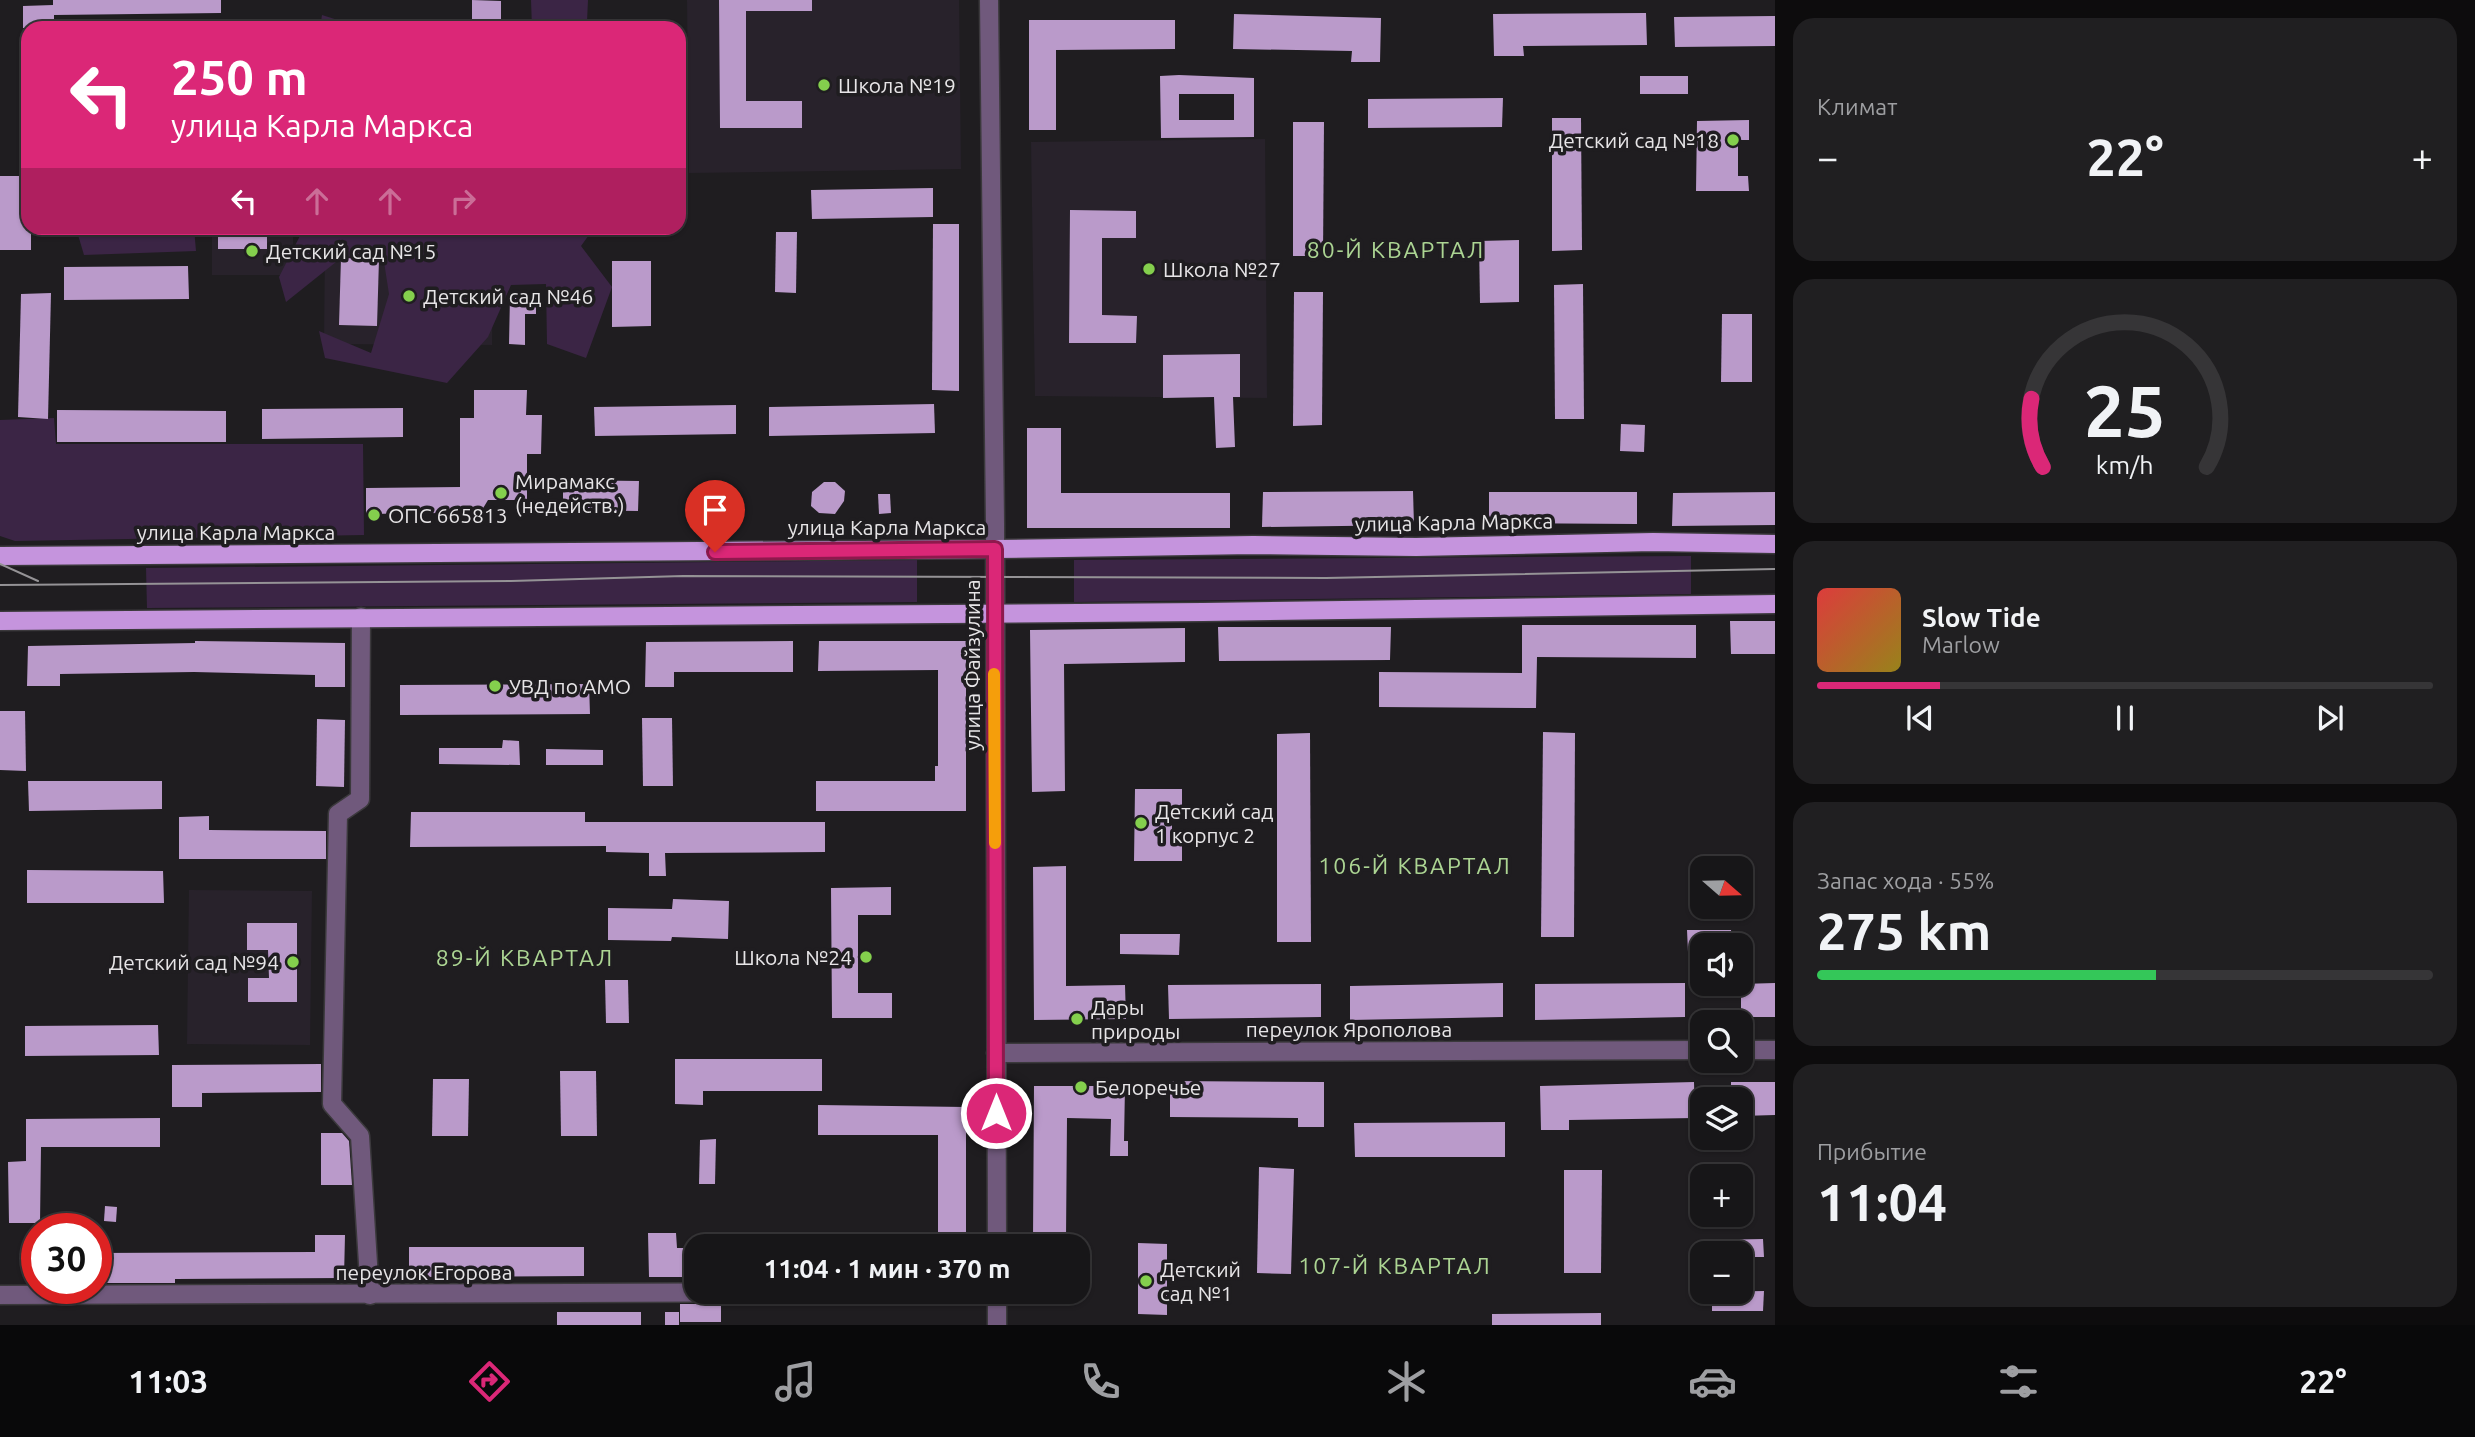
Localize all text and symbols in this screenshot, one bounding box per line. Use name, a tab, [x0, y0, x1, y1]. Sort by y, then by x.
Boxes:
icon: left	[56, 49, 147, 140]
text: 250 m	[171, 49, 308, 104]
place label: Школа №19	[838, 73, 956, 97]
marker: Школа №19	[816, 77, 832, 93]
text: Климат	[1817, 94, 1897, 119]
text: улица Карла Маркса	[171, 107, 473, 143]
place label: Детский сад №18	[1549, 128, 1719, 152]
text: 22°	[2086, 128, 2164, 186]
marker: Детский сад №18	[1725, 132, 1741, 148]
text: −	[1817, 136, 1838, 178]
text: +	[2412, 136, 2433, 178]
icon: left	[225, 182, 263, 220]
icon: ahead	[298, 182, 336, 220]
icon: ahead	[371, 182, 409, 220]
icon: right	[444, 182, 482, 220]
district label: 80-Й КВАРТАЛ	[1307, 237, 1485, 262]
place label: Детский сад №15	[266, 239, 436, 263]
marker: Детский сад №15	[244, 243, 260, 259]
place label: Школа №27	[1163, 257, 1281, 281]
marker: Школа №27	[1141, 261, 1157, 277]
place label: Детский сад №46	[423, 284, 593, 308]
marker: Детский сад №46	[401, 288, 417, 304]
text: 25	[2084, 370, 2166, 452]
text: km/h	[2096, 451, 2154, 479]
place label: Мирамакс (недейств.)	[515, 469, 625, 517]
pin	[685, 480, 745, 552]
marker: Мирамакс (недейств.)	[493, 485, 509, 501]
icon: arrive	[696, 491, 734, 529]
place label: ОПС 665813	[388, 503, 508, 527]
marker: ОПС 665813	[366, 507, 382, 523]
street label: улица Карла Маркса	[1355, 508, 1553, 536]
street label: улица Карла Маркса	[788, 515, 986, 539]
street label: улица Карла Маркса	[137, 520, 335, 544]
street label: улица Файзулина	[960, 579, 984, 751]
text: Slow Tide	[1922, 603, 2041, 632]
text: Marlow	[1922, 632, 2000, 657]
place label: УВД по АМО	[509, 674, 631, 698]
marker: УВД по АМО	[487, 678, 503, 694]
icon: previous	[1901, 699, 1939, 737]
icon: pause	[2106, 699, 2144, 737]
icon: next	[2311, 699, 2349, 737]
place label: Детский сад 1 корпус 2	[1155, 799, 1274, 847]
marker: Детский сад 1 корпус 2	[1133, 815, 1149, 831]
district label: 106-Й КВАРТАЛ	[1318, 853, 1512, 878]
north arrow	[1690, 856, 1754, 919]
map controls	[1690, 856, 1753, 1304]
text: Запас хода · 55%	[1817, 868, 1994, 893]
text: 275 km	[1817, 902, 1991, 960]
button: sound	[1690, 933, 1753, 996]
district label: 89-Й КВАРТАЛ	[436, 945, 614, 970]
place label: Школа №24	[734, 945, 852, 969]
marker: Школа №24	[858, 949, 874, 965]
place label: Детский сад №94	[109, 950, 279, 974]
marker: Детский сад №94	[285, 954, 301, 970]
place label: Дары природы	[1091, 995, 1180, 1043]
button: search	[1690, 1010, 1753, 1073]
marker: Дары природы	[1069, 1011, 1085, 1027]
street label: переулок Ярополова	[1246, 1017, 1452, 1041]
place label: Белоречье	[1095, 1075, 1201, 1099]
position arrow	[959, 1076, 1033, 1150]
marker: Белоречье	[1073, 1079, 1089, 1095]
button: layers	[1690, 1087, 1753, 1150]
text: Прибытие	[1817, 1139, 1927, 1164]
button: +	[1690, 1164, 1753, 1227]
text: 11:04	[1817, 1173, 1947, 1231]
speed limit sign: 30	[21, 1213, 112, 1304]
button: −	[1690, 1241, 1753, 1304]
district label: 107-Й КВАРТАЛ	[1298, 1253, 1492, 1278]
text: 11:04 · 1 мин · 370 m	[764, 1254, 1010, 1283]
place label: Детский сад №1	[1160, 1257, 1241, 1305]
street label: переулок Егорова	[336, 1260, 512, 1284]
marker: Детский сад №1	[1138, 1273, 1154, 1289]
icon: directions	[465, 1357, 514, 1406]
icon: music	[771, 1357, 820, 1406]
icon: phone	[1076, 1357, 1125, 1406]
icon: climate	[1382, 1357, 1431, 1406]
icon: car	[1688, 1357, 1737, 1406]
icon: filters	[1994, 1357, 2043, 1406]
text: 11:03	[128, 1363, 208, 1399]
text: 22°	[2299, 1363, 2347, 1399]

